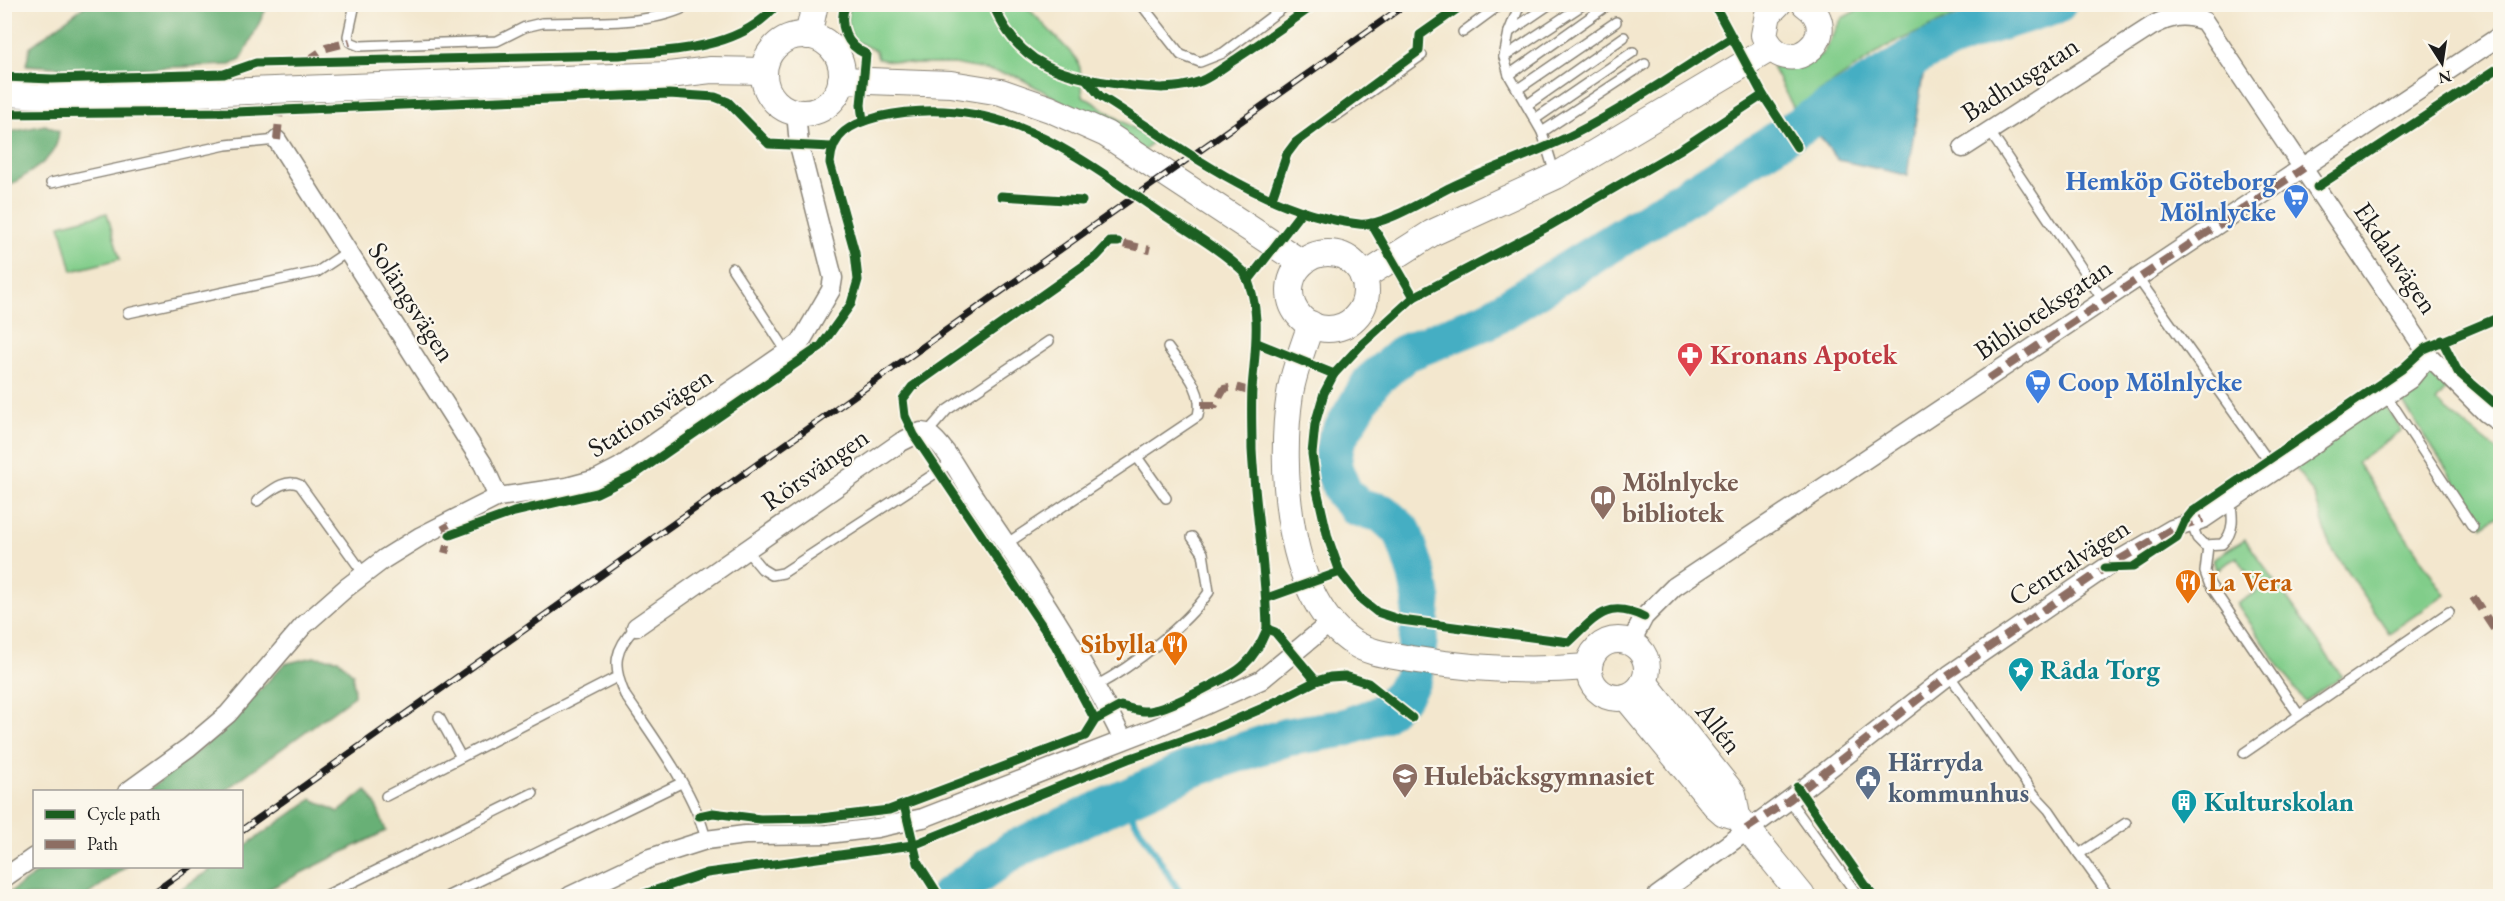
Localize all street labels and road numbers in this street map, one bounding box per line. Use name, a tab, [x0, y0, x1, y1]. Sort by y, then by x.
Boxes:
street label: Badhusgatan	[1954, 28, 2085, 130]
street label: Ekdalavägen	[2346, 195, 2447, 320]
street label: Solängsvägen	[361, 235, 464, 368]
street label: Biblioteksgatan	[1967, 250, 2118, 368]
street label: Stationsvägen	[581, 358, 719, 465]
street label: Rörsvängen	[754, 419, 875, 518]
street label: Centralvägen	[2002, 509, 2136, 614]
street label: Allén	[1688, 694, 1751, 761]

